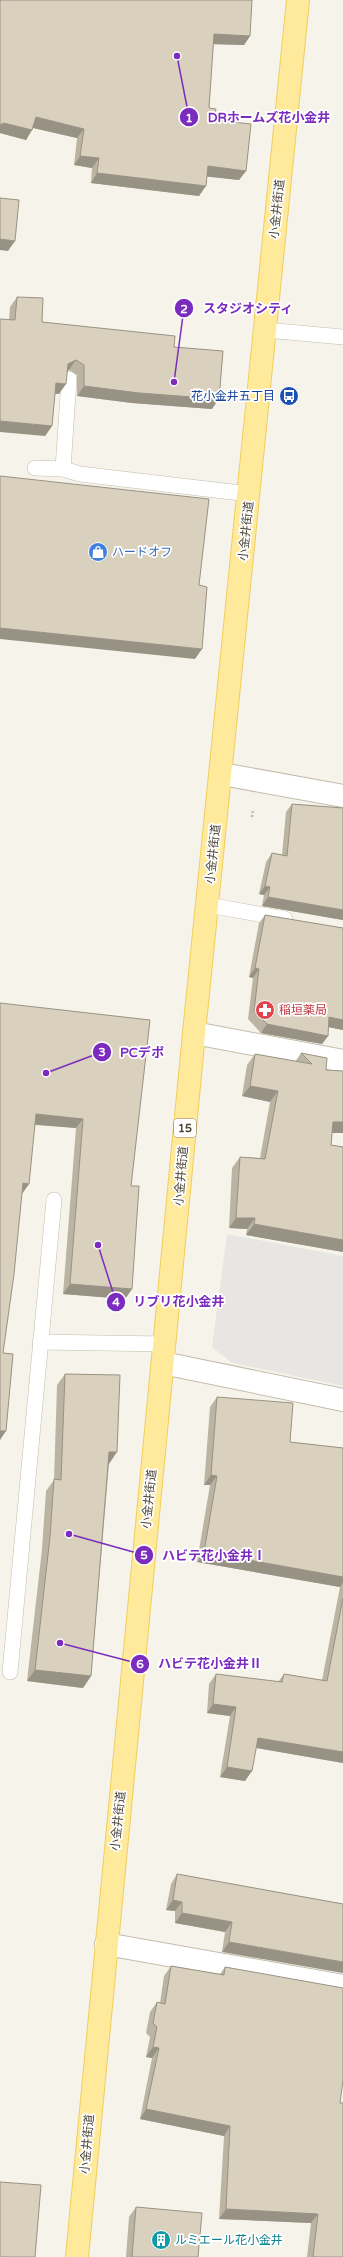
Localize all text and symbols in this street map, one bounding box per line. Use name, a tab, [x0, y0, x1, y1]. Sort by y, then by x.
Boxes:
callout: DRホームズ花小金井	[179, 105, 338, 130]
text: DRホームズ花小金井	[208, 110, 330, 126]
text: 1	[185, 111, 193, 125]
street label: 小金井街道	[267, 178, 287, 240]
callout: スタジオシティ	[174, 296, 301, 321]
text: スタジオシティ	[203, 301, 293, 317]
text: 2	[180, 302, 188, 316]
bus stop icon: 花小金井五丁目	[278, 385, 300, 407]
place label: 花小金井五丁目	[191, 389, 275, 403]
street label: 小金井街道	[236, 500, 256, 562]
shop icon: ハードオフ	[87, 541, 109, 563]
place label: ハードオフ	[112, 545, 172, 559]
street label: 小金井街道	[203, 823, 223, 885]
pharmacy icon: 稲垣薬局	[254, 999, 276, 1021]
place label: 稲垣薬局	[279, 1003, 327, 1017]
callout: PCデポ	[92, 1040, 172, 1065]
text: 3	[98, 1045, 106, 1059]
text: PCデポ	[120, 1045, 164, 1061]
road number: 15	[174, 1119, 196, 1137]
street label: 小金井街道	[171, 1145, 191, 1207]
callout: リブリ花小金井	[106, 1289, 233, 1314]
text: リブリ花小金井	[133, 1294, 225, 1310]
text: 4	[112, 1295, 120, 1309]
street label: 小金井街道	[139, 1468, 159, 1530]
callout: ハビテ花小金井Ⅰ	[134, 1543, 274, 1568]
text: 5	[140, 1548, 148, 1562]
text: ハビテ花小金井Ⅰ	[162, 1548, 266, 1564]
callout: ハビテ花小金井Ⅱ	[130, 1651, 270, 1676]
text: ハビテ花小金井Ⅱ	[158, 1656, 262, 1672]
text: 6	[136, 1657, 144, 1671]
street label: 小金井街道	[108, 1790, 128, 1852]
street label: 小金井街道	[77, 2113, 97, 2175]
building icon: ルミエール花小金井	[150, 2229, 172, 2251]
place label: ルミエール花小金井	[175, 2233, 283, 2247]

